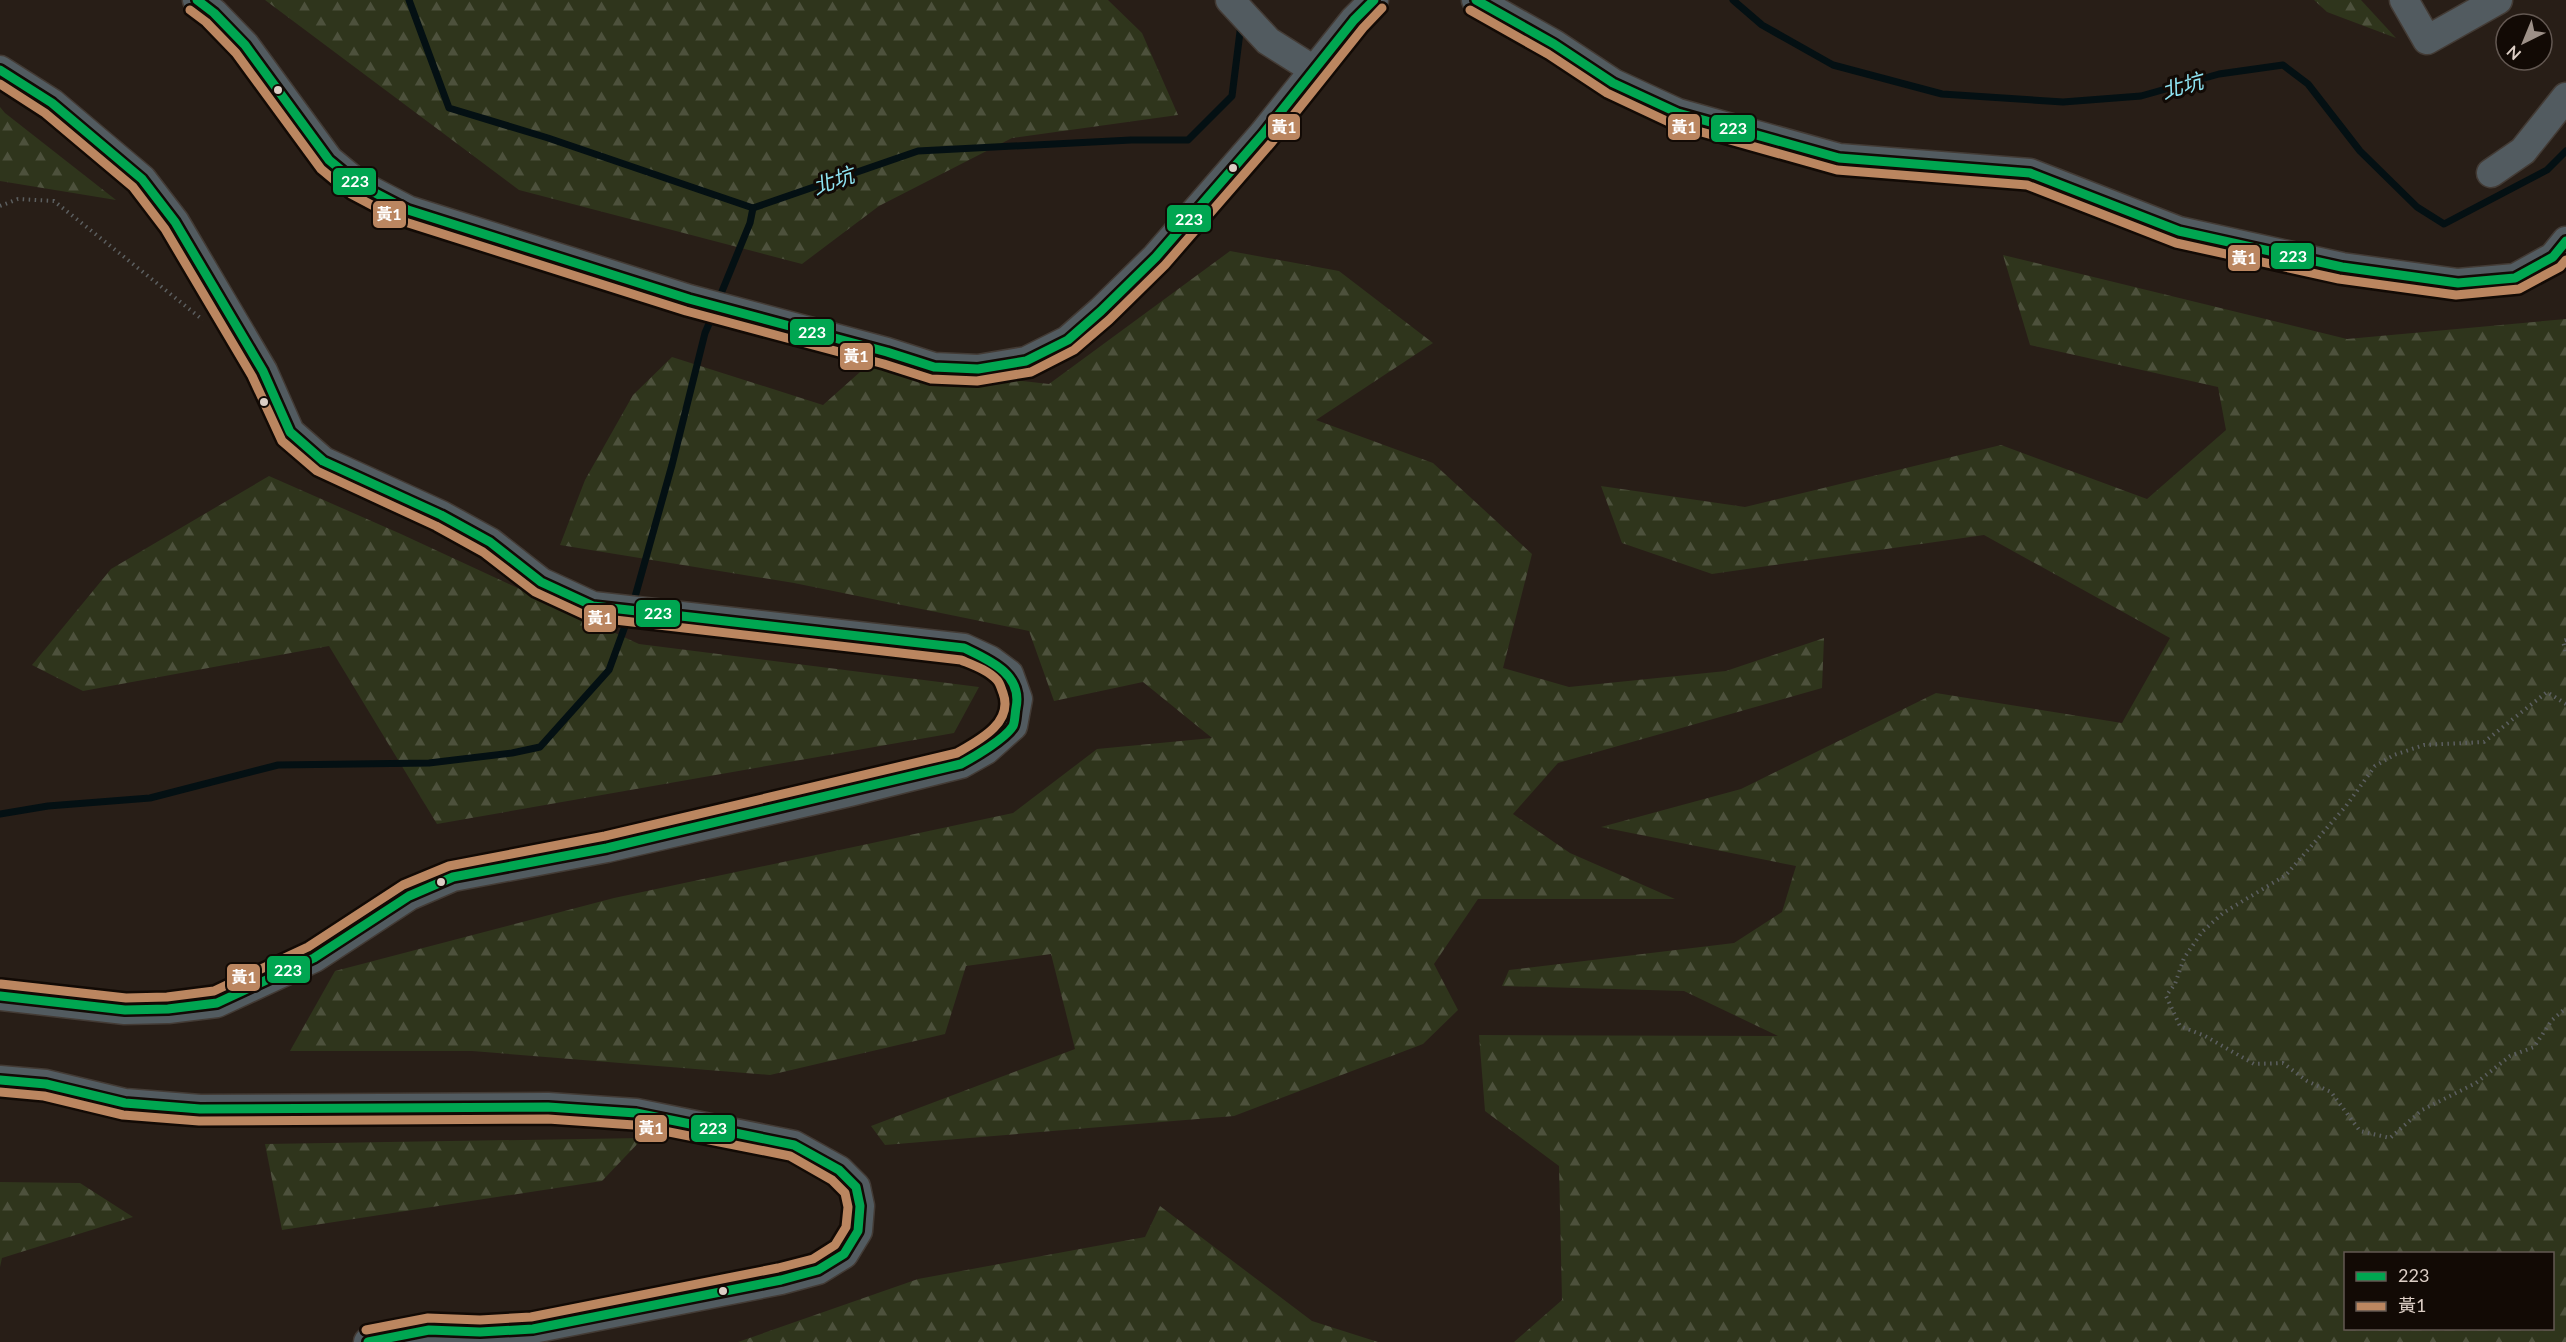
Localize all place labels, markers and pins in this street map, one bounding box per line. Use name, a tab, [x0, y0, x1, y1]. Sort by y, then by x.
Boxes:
unlabelled marker	[272, 84, 284, 96]
unlabelled marker	[1227, 162, 1239, 174]
unlabelled marker	[258, 396, 270, 408]
unlabelled marker	[435, 876, 447, 888]
unlabelled marker	[717, 1285, 729, 1297]

